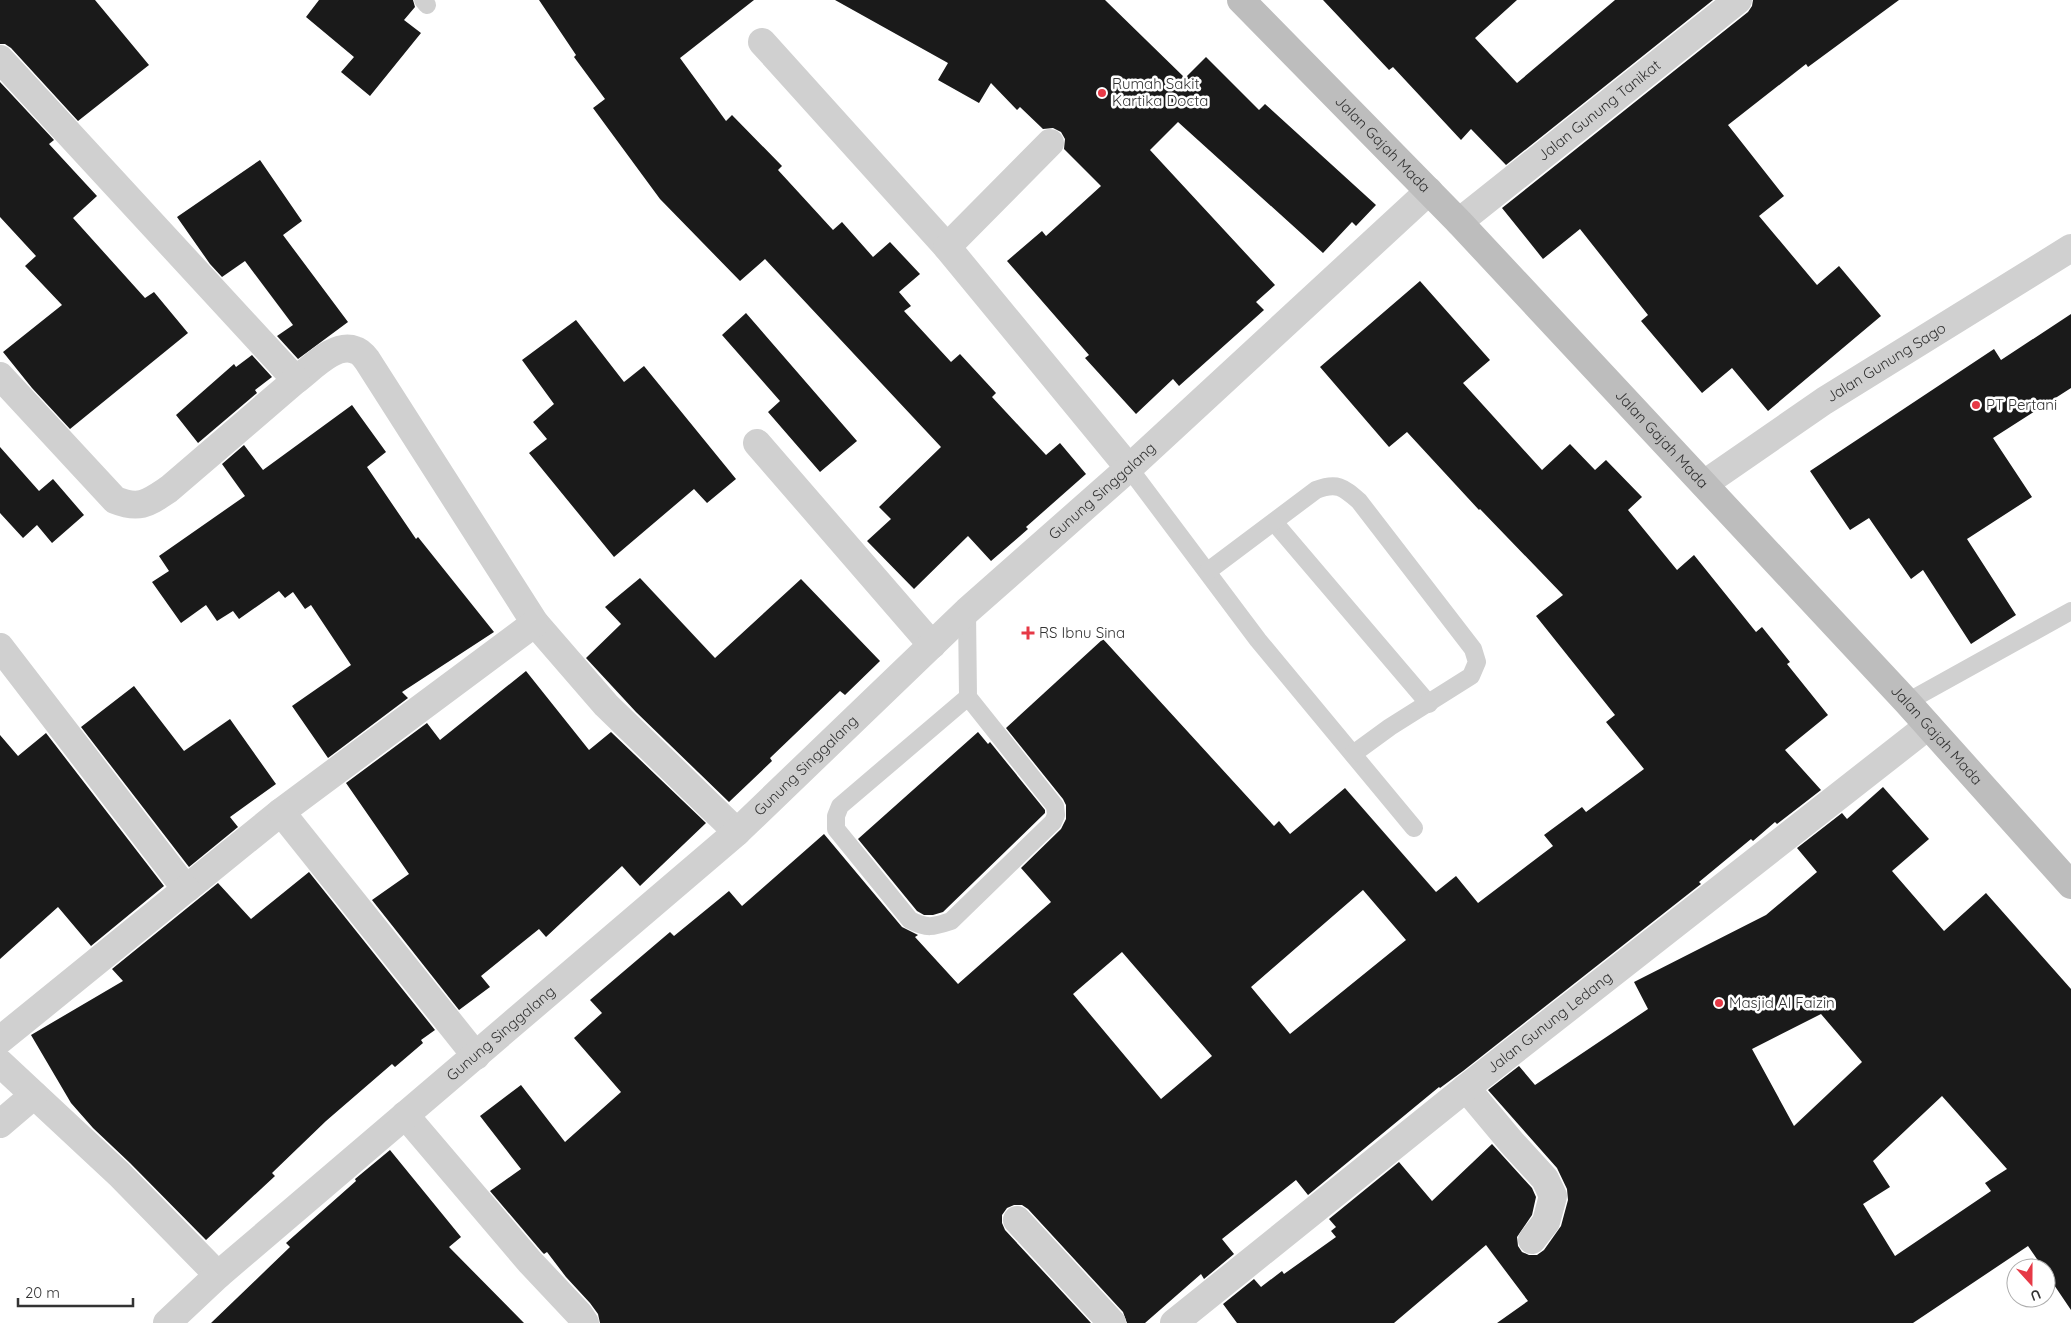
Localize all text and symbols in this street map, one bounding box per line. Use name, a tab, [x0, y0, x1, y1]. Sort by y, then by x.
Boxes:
street label: Jalan Gunung Tanikat	[1533, 55, 1664, 165]
place label: Rumah Sakit Kartika Docta	[1112, 74, 1208, 110]
marker: Rumah Sakit Kartika Docta	[1096, 87, 1108, 99]
street label: Jalan Gajah Mada	[1331, 91, 1435, 196]
street label: Jalan Gunung Sago	[1823, 318, 1949, 406]
street label: Jalan Gajah Mada	[1611, 385, 1713, 492]
place label: PT Pertani	[1986, 395, 2057, 414]
marker: PT Pertani	[1970, 399, 1982, 411]
street label: Gunung Singgalang	[1044, 438, 1159, 544]
place label: RS Ibnu Sina	[1039, 623, 1125, 642]
marker: RS Ibnu Sina	[1021, 626, 1035, 640]
street label: Jalan Gajah Mada	[1887, 681, 1987, 789]
street label: Gunung Singgalang	[750, 711, 862, 820]
street label: Jalan Gunung Ledang	[1483, 967, 1616, 1077]
street label: Gunung Singgalang	[442, 981, 559, 1085]
place label: Masjid Al Faizin	[1729, 993, 1835, 1012]
marker: Masjid Al Faizin	[1713, 997, 1725, 1009]
north arrow	[2006, 1258, 2056, 1308]
scale bar	[18, 1276, 132, 1308]
text: 20 m	[25, 1283, 60, 1302]
text: U	[2028, 1285, 2043, 1305]

